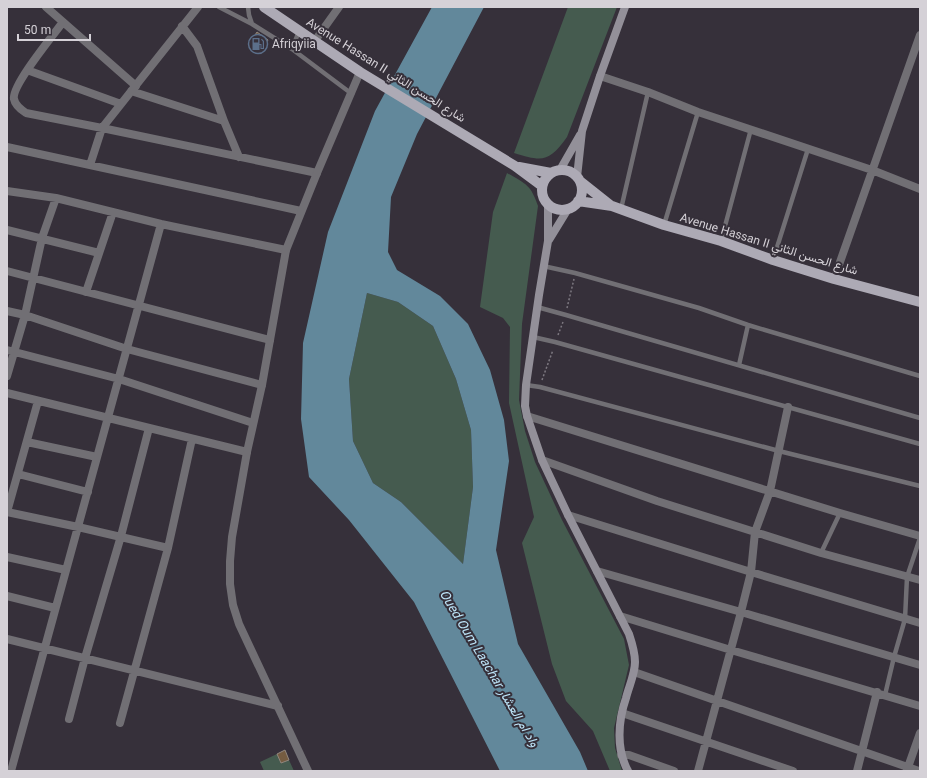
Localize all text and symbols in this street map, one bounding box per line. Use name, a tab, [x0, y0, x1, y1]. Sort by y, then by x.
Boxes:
street label: Avenue Hassan II شارع الحسن الثاني	[302, 14, 469, 128]
scale bar	[18, 16, 90, 42]
text: 50 m	[24, 22, 51, 40]
fuel station icon: Afriqyiia	[247, 33, 269, 55]
place label: Afriqyiia	[272, 36, 316, 54]
street label: Avenue Hassan II شارع الحسن الثاني	[678, 209, 860, 281]
water label: Oued Oum Laachar واد ام العشار	[433, 586, 543, 752]

